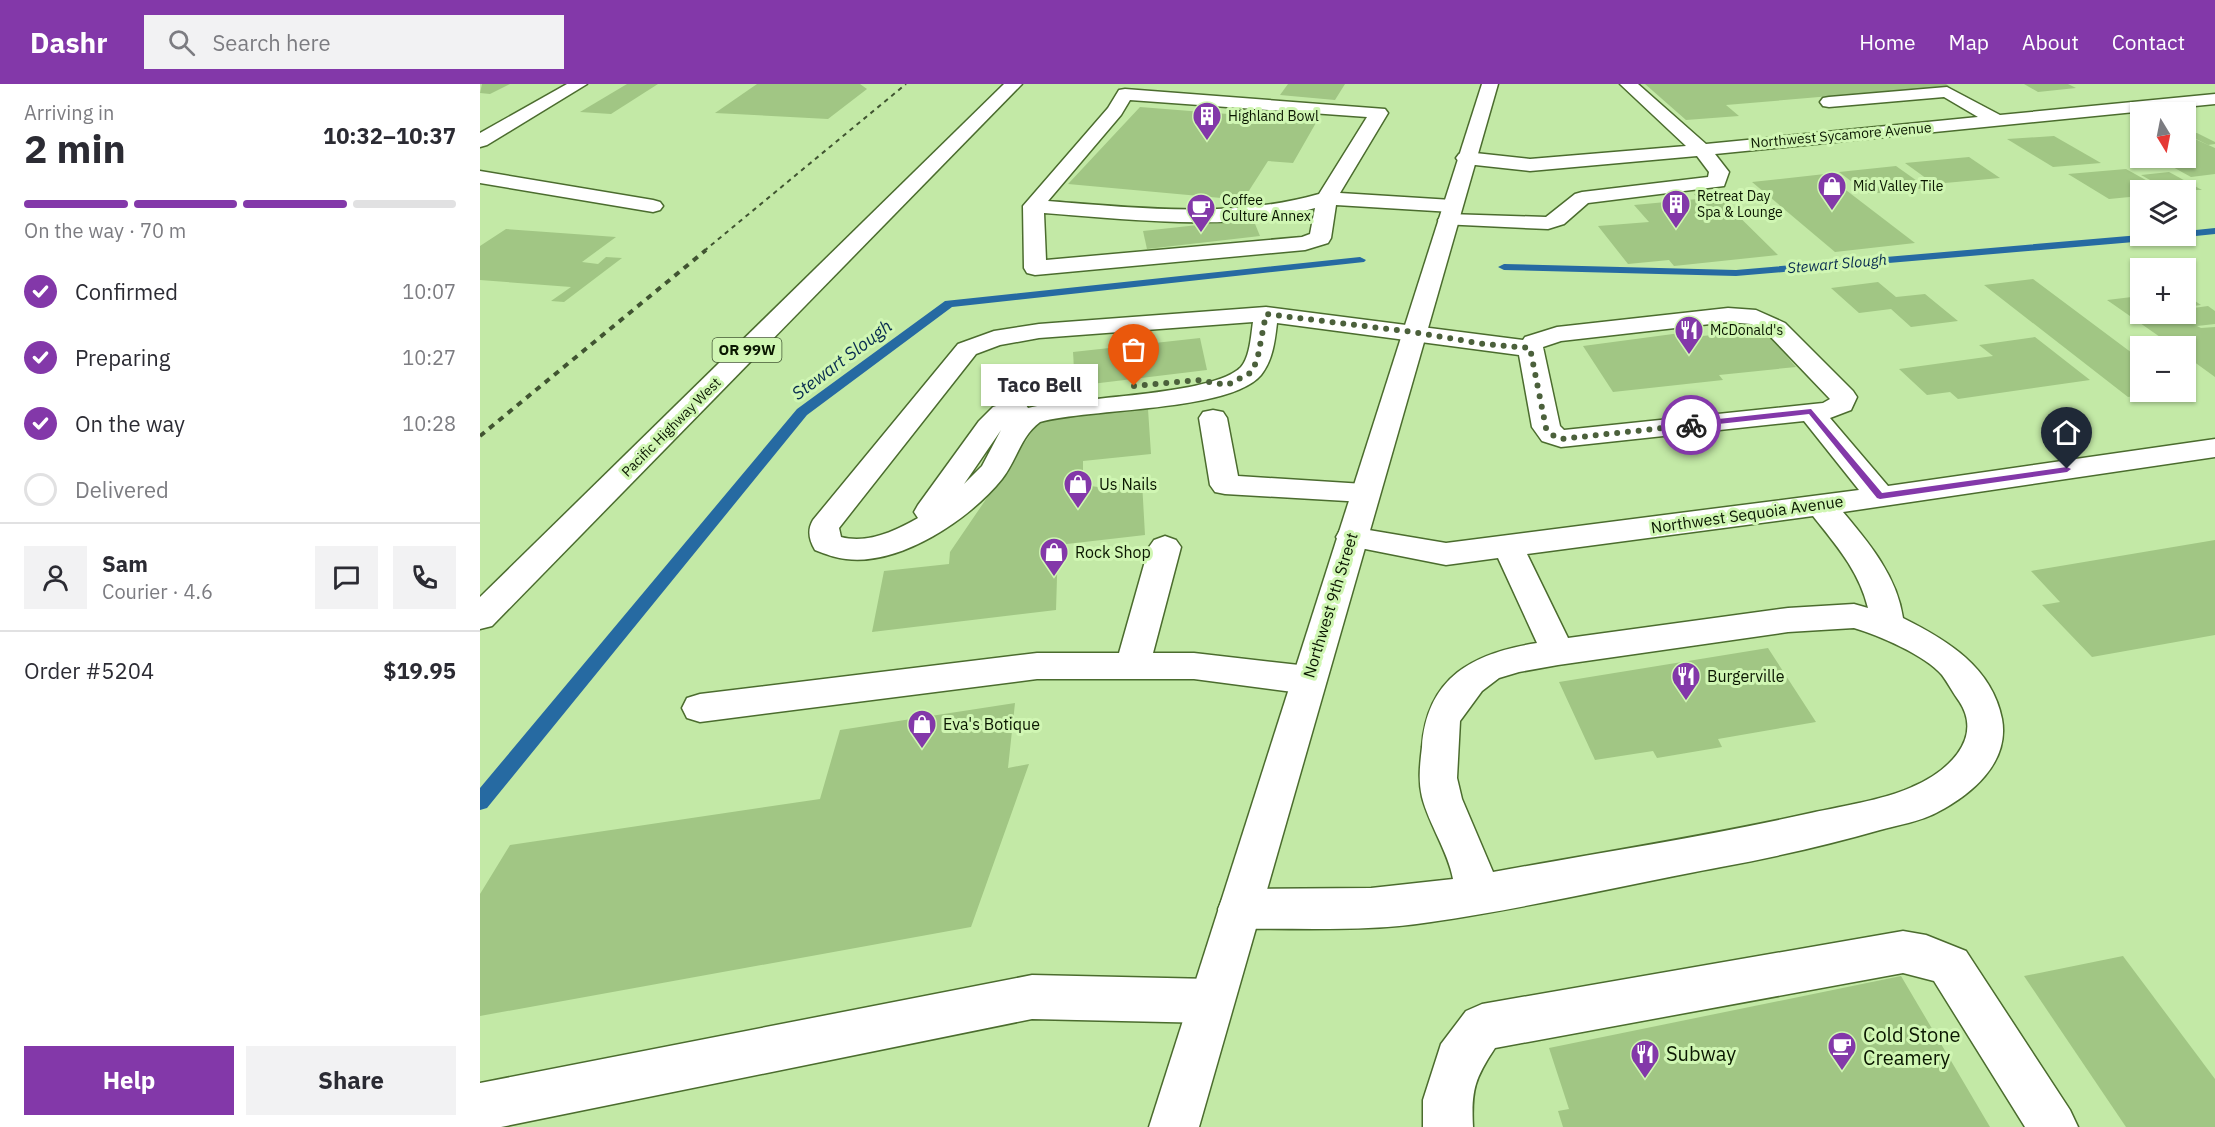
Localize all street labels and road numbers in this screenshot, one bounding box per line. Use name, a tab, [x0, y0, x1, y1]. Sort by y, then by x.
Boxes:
street label: Northwest Sycamore Avenue	[1750, 118, 1932, 152]
road number: OR 99W	[712, 338, 782, 362]
street label: Pacific Highway West	[618, 373, 725, 480]
street label: Northwest Sequoia Avenue	[1650, 491, 1845, 537]
street label: Northwest 9th Street	[1298, 530, 1362, 680]

